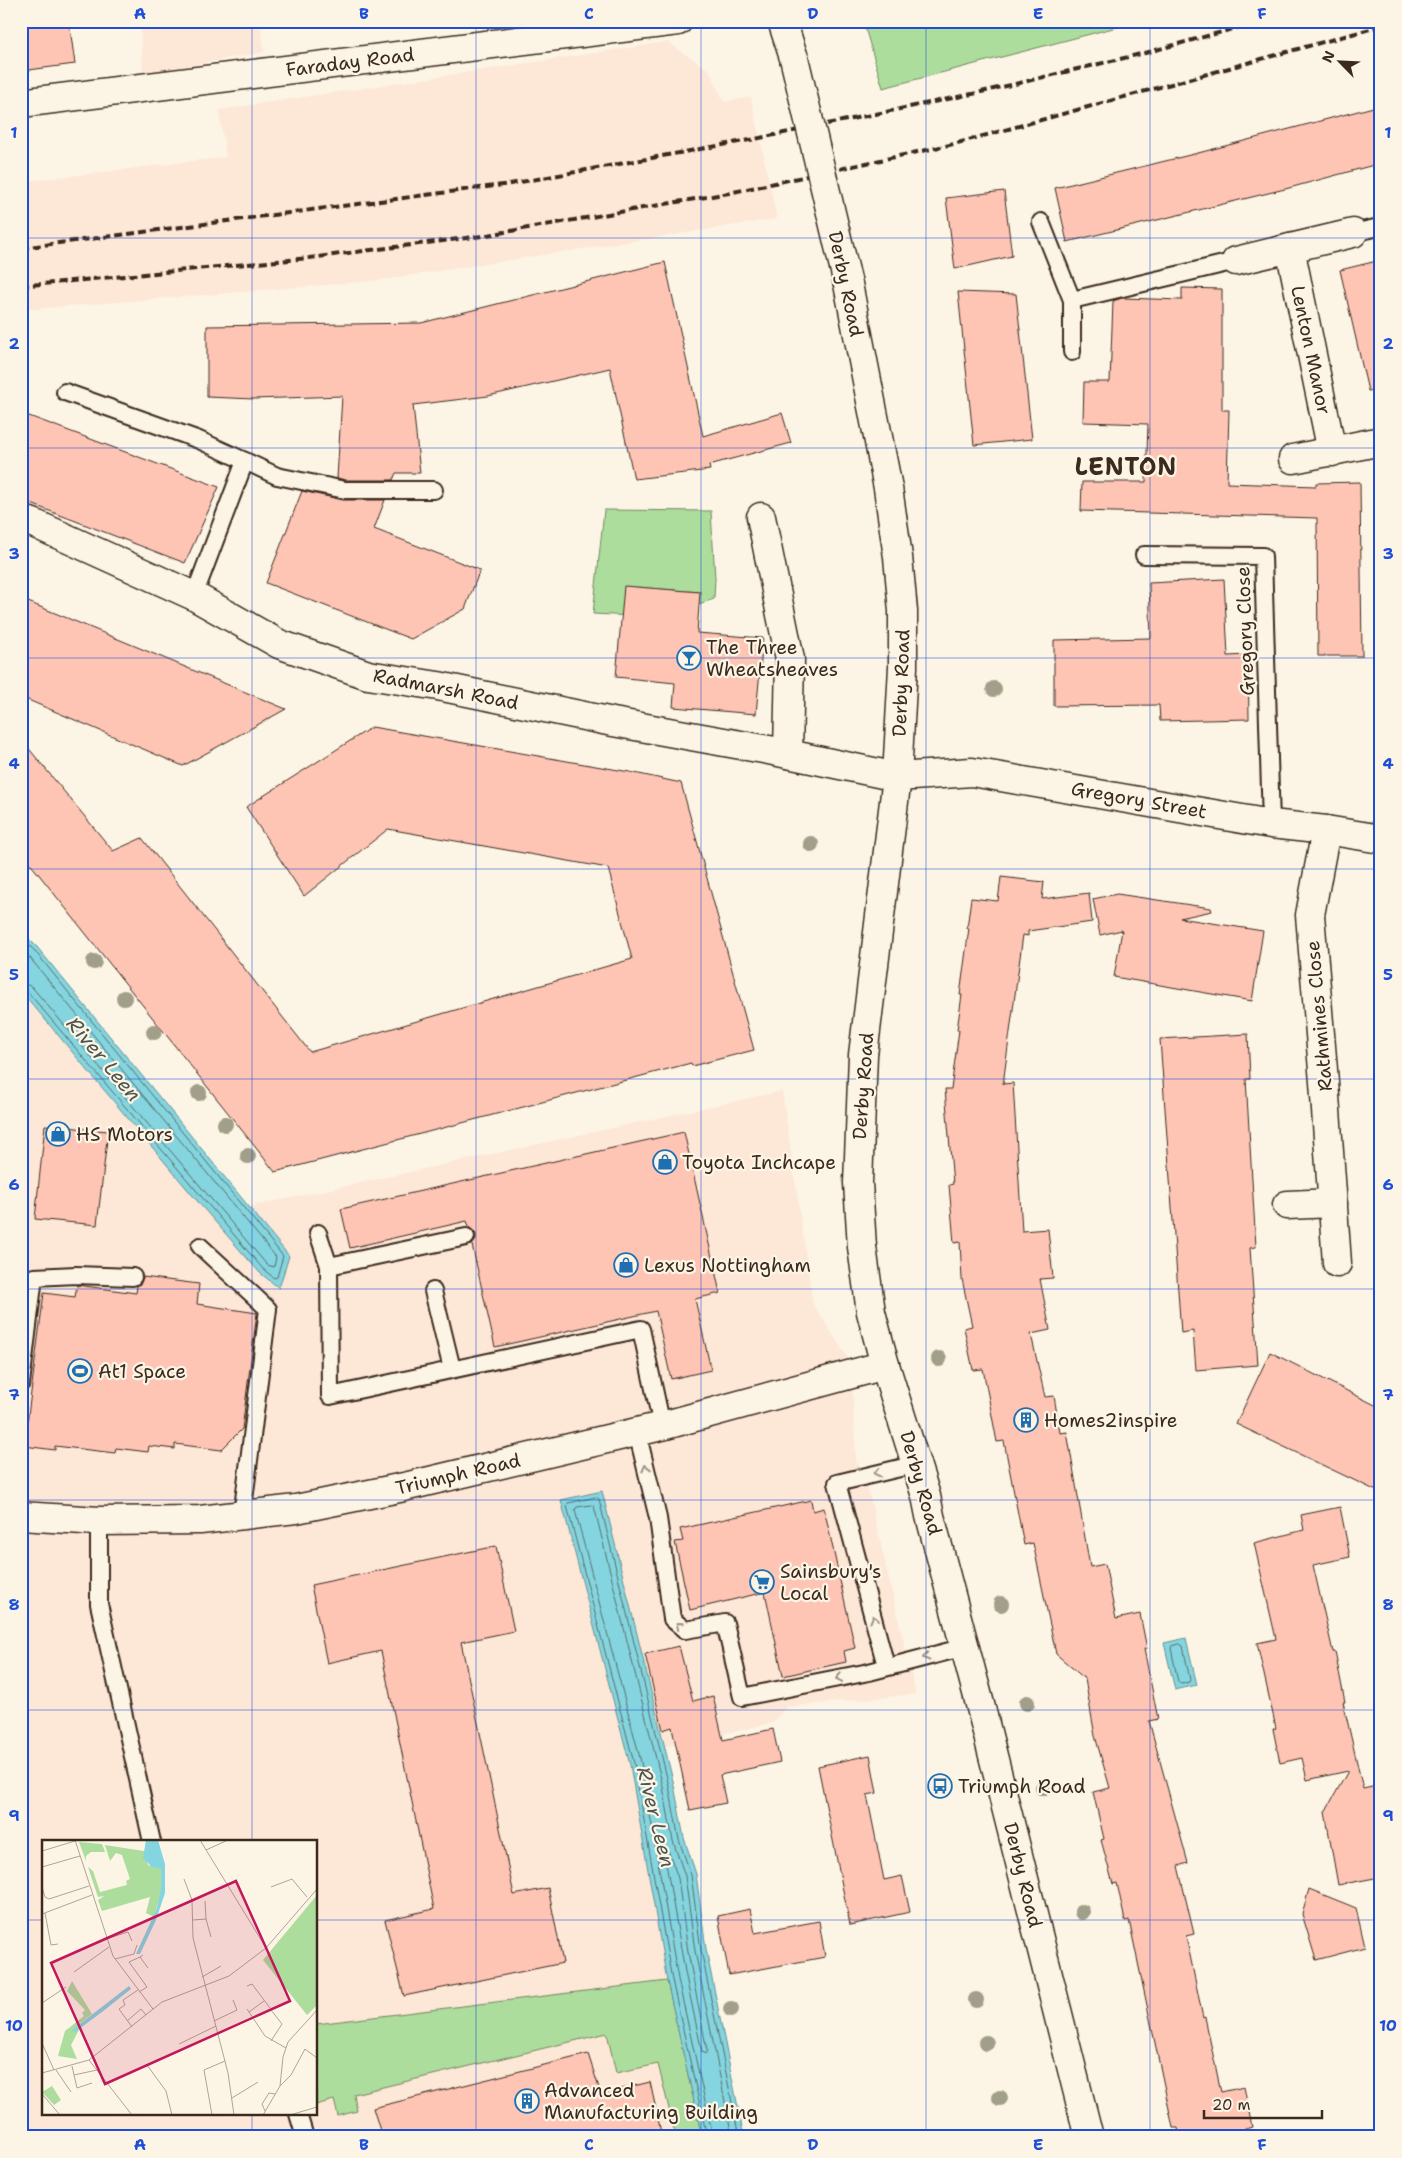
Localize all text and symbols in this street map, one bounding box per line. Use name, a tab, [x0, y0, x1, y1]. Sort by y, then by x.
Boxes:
text: A	[134, 3, 146, 24]
text: B	[359, 3, 369, 24]
text: C	[584, 3, 594, 24]
text: D	[807, 3, 819, 24]
text: E	[1033, 3, 1043, 24]
text: F	[1257, 3, 1267, 24]
north arrow	[1314, 38, 1364, 88]
street label: Faraday Road	[284, 42, 416, 82]
text: N	[1318, 48, 1339, 65]
text: 1	[10, 122, 18, 143]
text: 1	[1384, 122, 1392, 143]
street label: Derby Road	[823, 229, 869, 339]
street label: Lenton Manor	[1285, 283, 1337, 417]
text: 2	[8, 333, 20, 354]
text: 2	[1382, 333, 1394, 354]
district label: LENTON	[1075, 451, 1177, 483]
text: 3	[8, 543, 20, 564]
text: 3	[1382, 543, 1394, 564]
street label: Gregory Close	[1230, 566, 1260, 696]
street label: Derby Road	[887, 629, 915, 737]
place label: The Three Wheatsheaves	[706, 635, 838, 682]
bar icon: The Three Wheatsheaves	[676, 645, 702, 671]
street label: Radmarsh Road	[371, 663, 521, 715]
text: 4	[8, 753, 20, 774]
text: 4	[1382, 753, 1394, 774]
street label: Gregory Street	[1069, 776, 1209, 824]
street label: Rathmines Close	[1300, 939, 1338, 1093]
text: 5	[9, 964, 19, 985]
text: 5	[1383, 964, 1393, 985]
water label: River Leen	[61, 1011, 147, 1107]
street label: Derby Road	[847, 1032, 879, 1140]
shop icon: HS Motors	[45, 1121, 71, 1147]
place label: HS Motors	[76, 1122, 173, 1147]
shop icon: Toyota Inchcape	[652, 1149, 678, 1175]
place label: Toyota Inchcape	[682, 1150, 836, 1175]
text: 6	[8, 1174, 20, 1195]
text: 6	[1382, 1174, 1394, 1195]
shop icon: Lexus Nottingham	[613, 1252, 639, 1278]
place label: Lexus Nottingham	[644, 1253, 811, 1278]
sports icon: At1 Space	[67, 1358, 93, 1384]
place label: At1 Space	[98, 1359, 186, 1384]
text: 7	[8, 1384, 20, 1405]
text: 7	[1382, 1384, 1394, 1405]
building icon: Homes2inspire	[1013, 1407, 1039, 1433]
place label: Homes2inspire	[1044, 1408, 1178, 1433]
street label: Derby Road	[894, 1428, 948, 1538]
street label: Triumph Road	[393, 1447, 523, 1501]
one-way arrow	[641, 1465, 651, 1473]
one-way arrow	[872, 1467, 881, 1478]
place label: Sainsbury's Local	[780, 1559, 882, 1606]
supermarket icon: Sainsbury's Local	[749, 1569, 775, 1595]
text: 8	[8, 1594, 20, 1615]
text: 8	[1382, 1594, 1394, 1615]
one-way arrow	[869, 1616, 879, 1624]
one-way arrow	[676, 1622, 685, 1630]
one-way arrow	[921, 1651, 930, 1662]
one-way arrow	[834, 1672, 843, 1682]
water label: River Leen	[631, 1764, 681, 1870]
bus stop icon: Triumph Road	[927, 1773, 953, 1799]
place label: Triumph Road	[958, 1774, 1086, 1799]
text: 9	[8, 1805, 20, 1826]
text: 9	[1382, 1805, 1394, 1826]
street label: Derby Road	[998, 1820, 1048, 1930]
inset map	[42, 1840, 318, 2116]
text: 10	[5, 2015, 23, 2036]
text: 10	[1379, 2015, 1397, 2036]
place label: Advanced Manufacturing Building	[544, 2078, 758, 2125]
building icon: Advanced Manufacturing Building	[514, 2088, 540, 2114]
scale bar	[1204, 2088, 1322, 2120]
text: 20 m	[1212, 2095, 1251, 2115]
text: A	[134, 2134, 146, 2155]
text: B	[359, 2134, 369, 2155]
text: C	[584, 2134, 594, 2155]
text: D	[807, 2134, 819, 2155]
text: E	[1033, 2134, 1043, 2155]
text: F	[1257, 2134, 1267, 2155]

